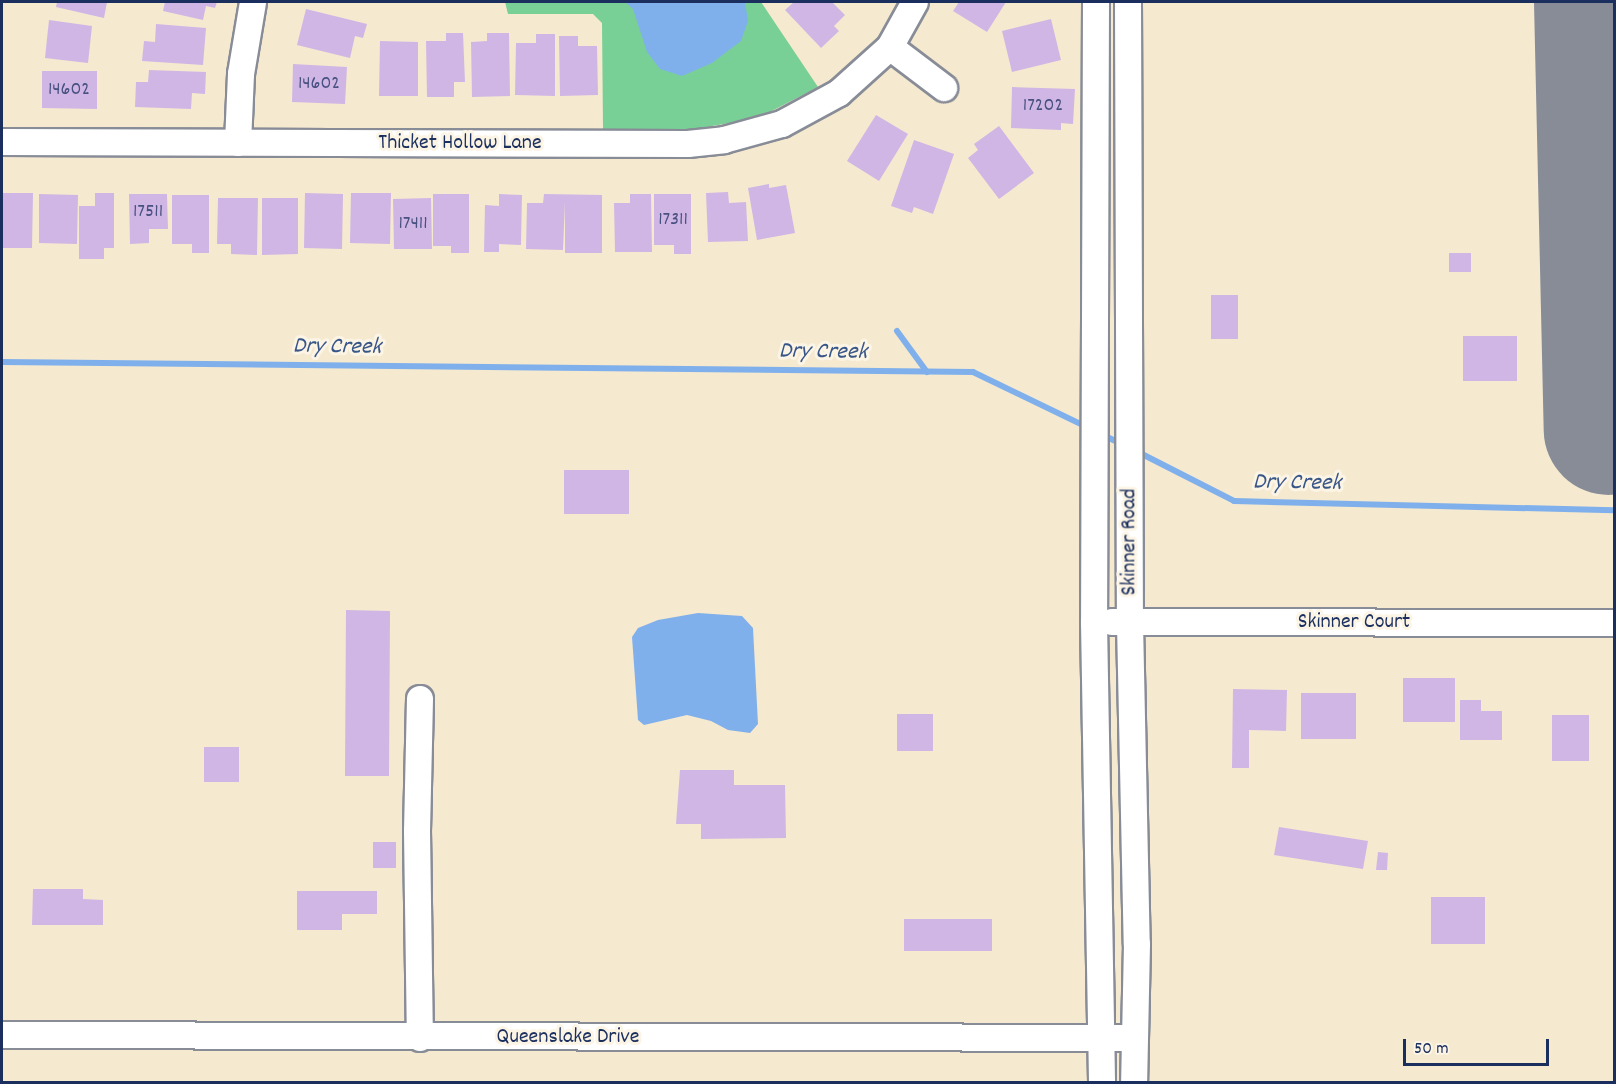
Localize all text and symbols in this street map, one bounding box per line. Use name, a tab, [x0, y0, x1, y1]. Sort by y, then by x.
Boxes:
house number: 14602	[298, 72, 340, 96]
house number: 14602	[48, 78, 90, 102]
house number: 17202	[1023, 94, 1063, 118]
street label: Thicket Hollow Lane	[378, 131, 542, 157]
house number: 17511	[133, 200, 163, 224]
house number: 17311	[658, 208, 688, 232]
house number: 17411	[398, 212, 428, 236]
water label: Dry Creek	[293, 333, 381, 363]
water label: Dry Creek	[779, 338, 867, 368]
water label: Dry Creek	[1253, 469, 1341, 499]
street label: Skinner Road	[1117, 488, 1143, 596]
street label: Skinner Court	[1298, 610, 1410, 636]
street label: Queenslake Drive	[497, 1025, 639, 1051]
scale bar	[1406, 1027, 1552, 1065]
text: 50 m	[1414, 1037, 1449, 1062]

